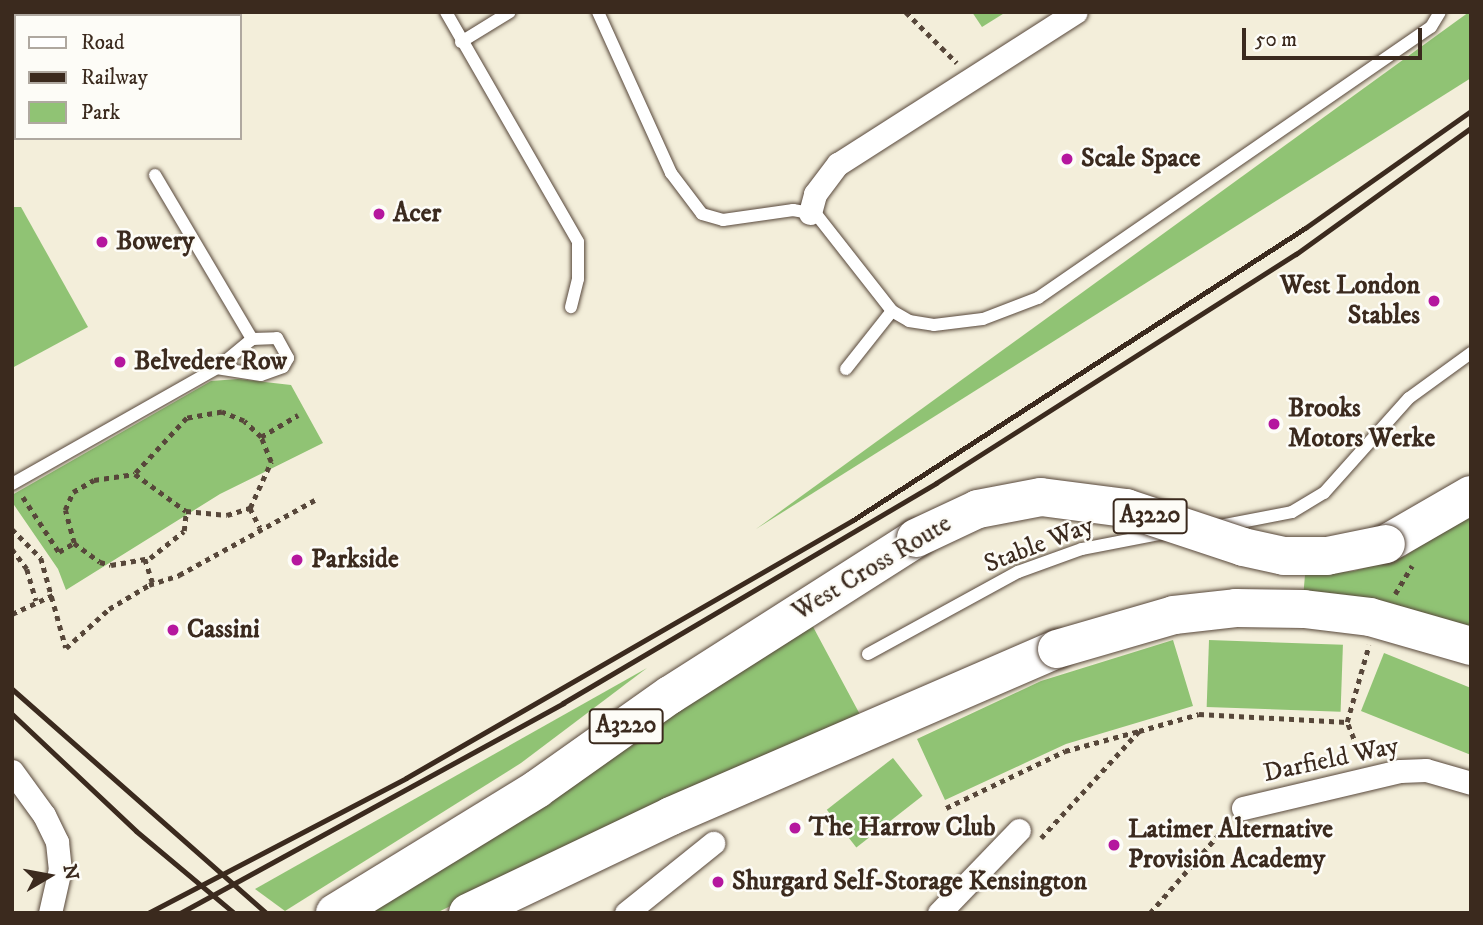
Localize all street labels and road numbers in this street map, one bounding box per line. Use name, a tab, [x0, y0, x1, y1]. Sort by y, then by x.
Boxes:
road number: A3220	[1112, 495, 1188, 536]
street label: West Cross Route	[787, 508, 957, 628]
street label: Stable Way	[980, 510, 1098, 580]
road number: A3220	[588, 706, 664, 746]
street label: Darfield Way	[1261, 730, 1401, 790]

